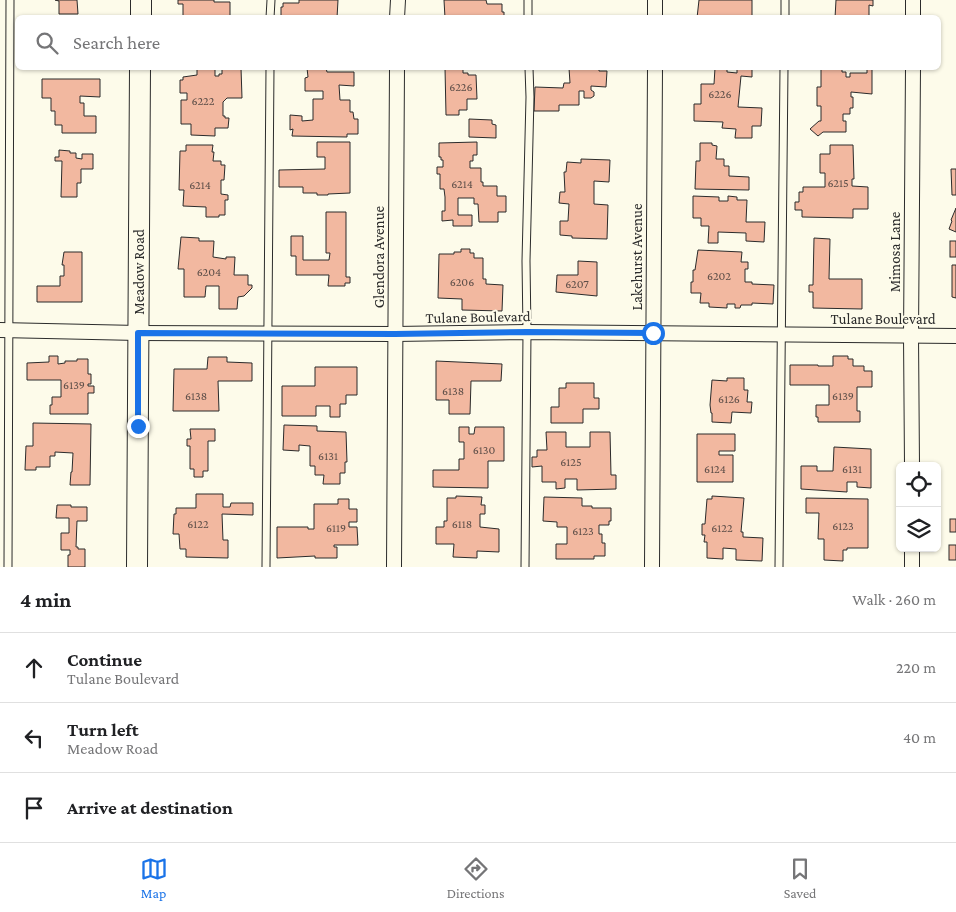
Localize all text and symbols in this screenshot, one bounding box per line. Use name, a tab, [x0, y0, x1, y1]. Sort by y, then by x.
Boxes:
search box	[15, 15, 941, 70]
icon: search	[33, 29, 61, 57]
text: Search here	[73, 32, 160, 53]
house number: 6226	[449, 80, 473, 94]
house number: 6226	[708, 87, 732, 101]
house number: 6222	[192, 94, 215, 108]
house number: 6215	[827, 176, 849, 190]
house number: 6214	[451, 177, 473, 191]
house number: 6214	[189, 178, 211, 192]
street label: Lakehurst Avenue	[629, 203, 645, 311]
street label: Glendora Avenue	[371, 205, 387, 308]
street label: Mimosa Lane	[887, 211, 903, 292]
street label: Meadow Road	[131, 229, 147, 315]
house number: 6204	[197, 265, 221, 279]
house number: 6202	[707, 269, 731, 283]
house number: 6206	[450, 275, 474, 289]
house number: 6207	[565, 277, 589, 291]
street label: Tulane Boulevard	[425, 308, 531, 326]
street label: Tulane Boulevard	[830, 311, 936, 327]
route start	[642, 322, 665, 345]
house number: 6139	[63, 378, 85, 392]
house number: 6138	[442, 384, 464, 398]
house number: 6138	[185, 389, 207, 403]
house number: 6139	[832, 389, 854, 403]
house number: 6126	[718, 392, 740, 406]
route end	[127, 415, 150, 438]
house number: 6130	[473, 443, 495, 457]
house number: 6131	[318, 449, 338, 463]
house number: 6125	[560, 455, 582, 469]
house number: 6124	[704, 462, 726, 476]
house number: 6131	[842, 462, 862, 476]
map controls	[896, 462, 941, 552]
button: locate	[896, 462, 941, 507]
button: layers	[896, 507, 941, 552]
house number: 6122	[187, 517, 209, 531]
house number: 6118	[452, 517, 472, 531]
house number: 6123	[832, 519, 854, 533]
house number: 6119	[326, 521, 346, 535]
house number: 6122	[711, 521, 733, 535]
house number: 6123	[572, 524, 594, 538]
text: 4 min	[20, 588, 71, 612]
text: Walk · 260 m	[852, 591, 936, 608]
text: Continue	[67, 649, 142, 670]
icon: ahead	[20, 654, 48, 682]
text: 220 m	[896, 659, 936, 676]
text: Tulane Boulevard	[67, 670, 179, 687]
text: Turn left	[67, 719, 139, 740]
icon: left	[20, 724, 48, 752]
text: 40 m	[903, 729, 936, 746]
text: Meadow Road	[67, 740, 158, 757]
icon: arrive	[20, 794, 48, 822]
text: Arrive at destination	[67, 797, 233, 818]
tab: Map	[140, 855, 168, 901]
tab: Directions	[447, 855, 505, 901]
tab: Saved	[784, 855, 816, 901]

